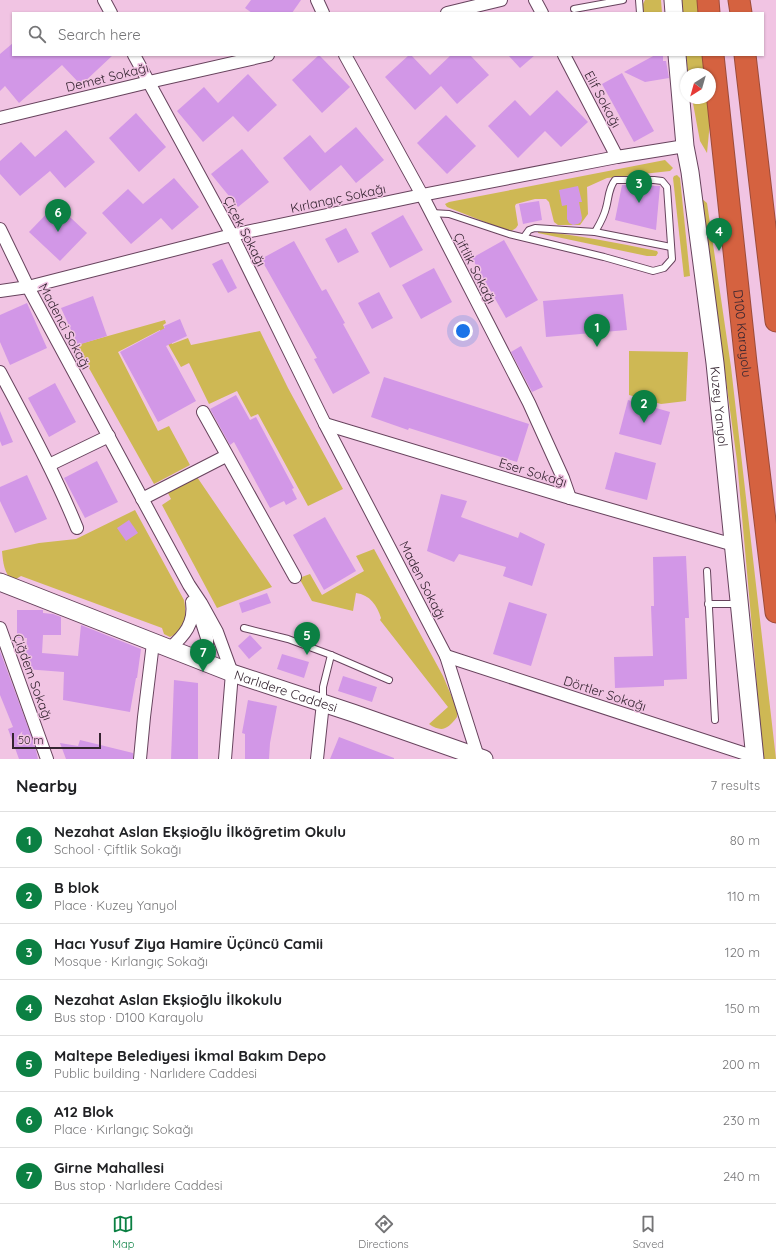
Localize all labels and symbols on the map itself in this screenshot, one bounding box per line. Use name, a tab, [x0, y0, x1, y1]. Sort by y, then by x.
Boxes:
street label: Demet Sokağı	[64, 59, 150, 95]
street label: Elif Sokağı	[581, 68, 625, 130]
north arrow	[680, 68, 716, 104]
pin: 3	[626, 170, 652, 203]
street label: Kırlangıç Sokağı	[289, 180, 387, 216]
street label: Çiçek Sokağı	[220, 193, 270, 269]
pin: 6	[45, 199, 71, 232]
pin: 4	[706, 218, 732, 251]
street label: Çiftlik Sokağı	[450, 230, 500, 306]
street label: Madenci Sokağı	[36, 280, 94, 372]
street label: D100 Karayolu	[730, 289, 756, 378]
pin: 1	[584, 314, 610, 347]
your location	[453, 321, 473, 341]
street label: Kuzey Yanyol	[707, 365, 731, 447]
pin: 2	[631, 390, 657, 423]
street label: Eser Sokağı	[497, 454, 569, 490]
street label: Maden Sokağı	[396, 538, 450, 622]
pin: 5	[294, 622, 320, 655]
street label: Çiğdem Sokağı	[10, 632, 56, 722]
pin: 7	[190, 639, 216, 672]
street label: Narlıdere Caddesi	[232, 666, 339, 715]
street label: Dörtler Sokağı	[562, 672, 648, 714]
scale bar	[12, 731, 101, 750]

